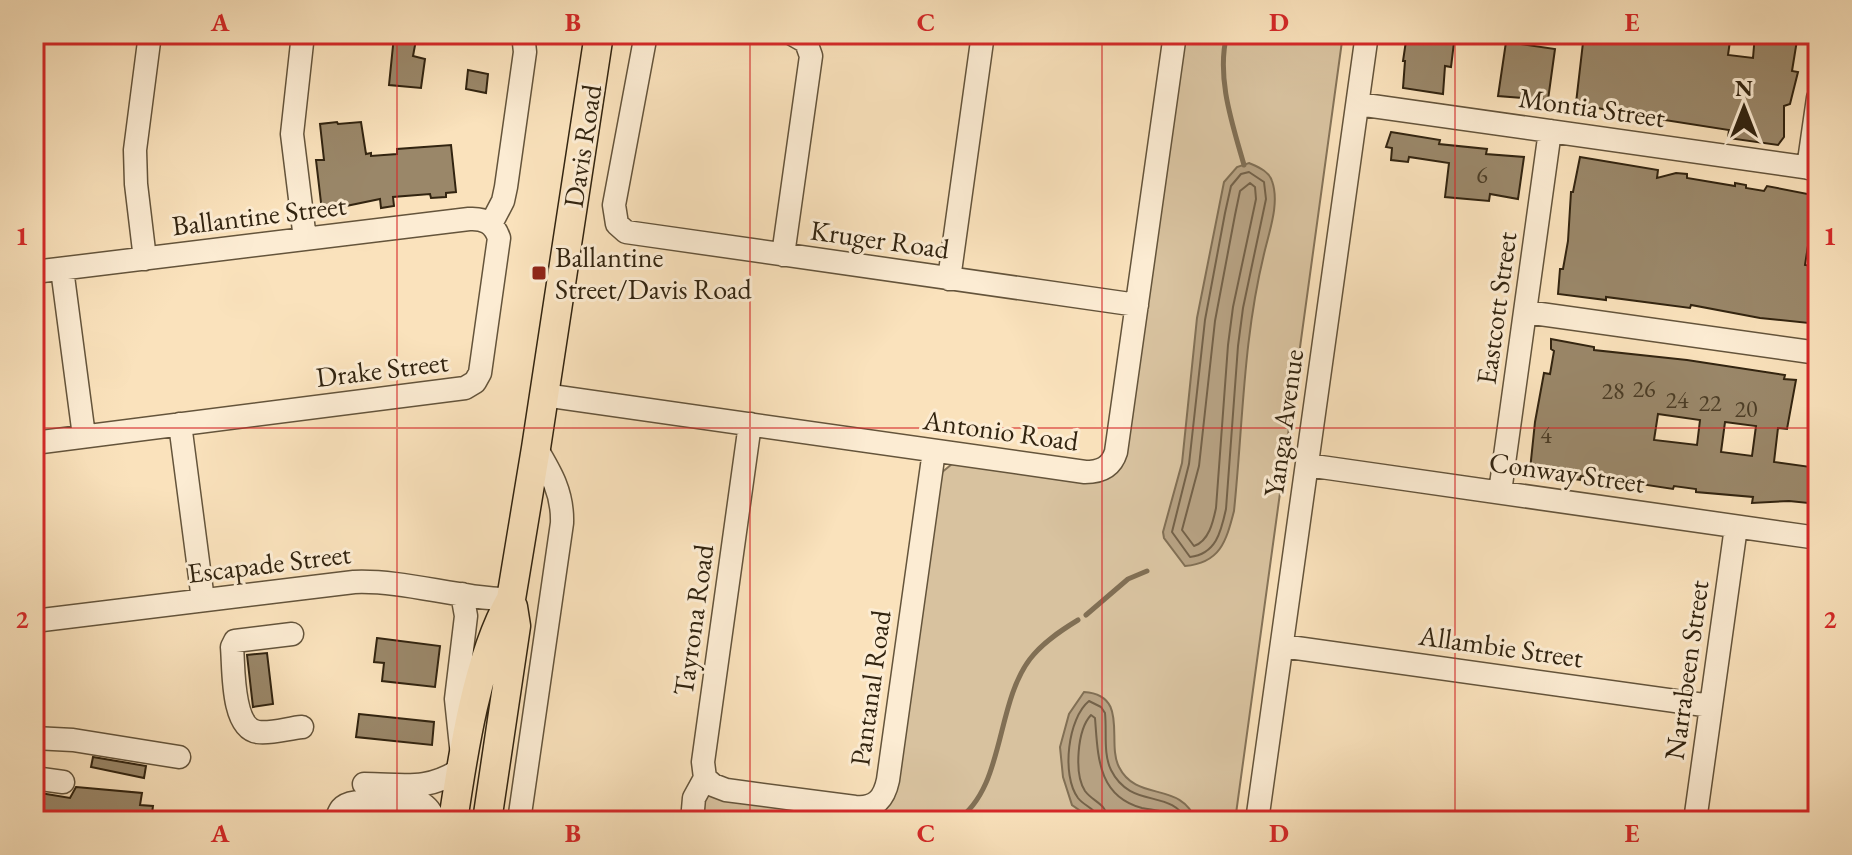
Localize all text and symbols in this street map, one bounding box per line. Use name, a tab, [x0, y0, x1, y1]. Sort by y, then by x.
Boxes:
text: A	[210, 5, 230, 39]
text: B	[565, 5, 581, 39]
text: C	[917, 5, 935, 39]
text: D	[1269, 5, 1289, 39]
text: E	[1625, 5, 1640, 39]
north arrow	[1704, 68, 1784, 148]
text: N	[1735, 74, 1753, 103]
street label: Montia Street	[1517, 79, 1668, 135]
street label: Davis Road	[555, 81, 610, 210]
house number: 6	[1476, 159, 1488, 190]
street label: Ballantine Street	[170, 186, 348, 244]
street label: Kruger Road	[808, 211, 953, 267]
text: 1	[15, 219, 29, 253]
text: 1	[1823, 219, 1837, 253]
street label: Eastcott Street	[1467, 229, 1525, 387]
place label: Ballantine Street/Davis Road	[555, 239, 753, 307]
marker: Ballantine Street/Davis Road	[530, 264, 548, 282]
street label: Drake Street	[314, 343, 450, 395]
street label: Yanga Avenue	[1255, 347, 1311, 499]
house number: 26	[1632, 373, 1656, 404]
house number: 28	[1601, 375, 1625, 406]
house number: 24	[1665, 384, 1689, 415]
house number: 22	[1698, 387, 1722, 418]
house number: 20	[1734, 393, 1758, 424]
street label: Antonio Road	[920, 401, 1082, 459]
house number: 4	[1540, 419, 1552, 450]
street label: Conway Street	[1487, 443, 1647, 501]
street label: Escapade Street	[185, 535, 353, 591]
street label: Tayrona Road	[665, 541, 722, 698]
street label: Narrabeen Street	[1656, 578, 1716, 762]
text: 2	[15, 602, 29, 636]
text: 2	[1823, 602, 1837, 636]
street label: Pantanal Road	[841, 607, 899, 768]
street label: Allambie Street	[1416, 617, 1585, 675]
text: A	[210, 816, 230, 850]
text: B	[565, 816, 581, 850]
text: C	[917, 816, 935, 850]
text: D	[1269, 816, 1289, 850]
text: E	[1625, 816, 1640, 850]

